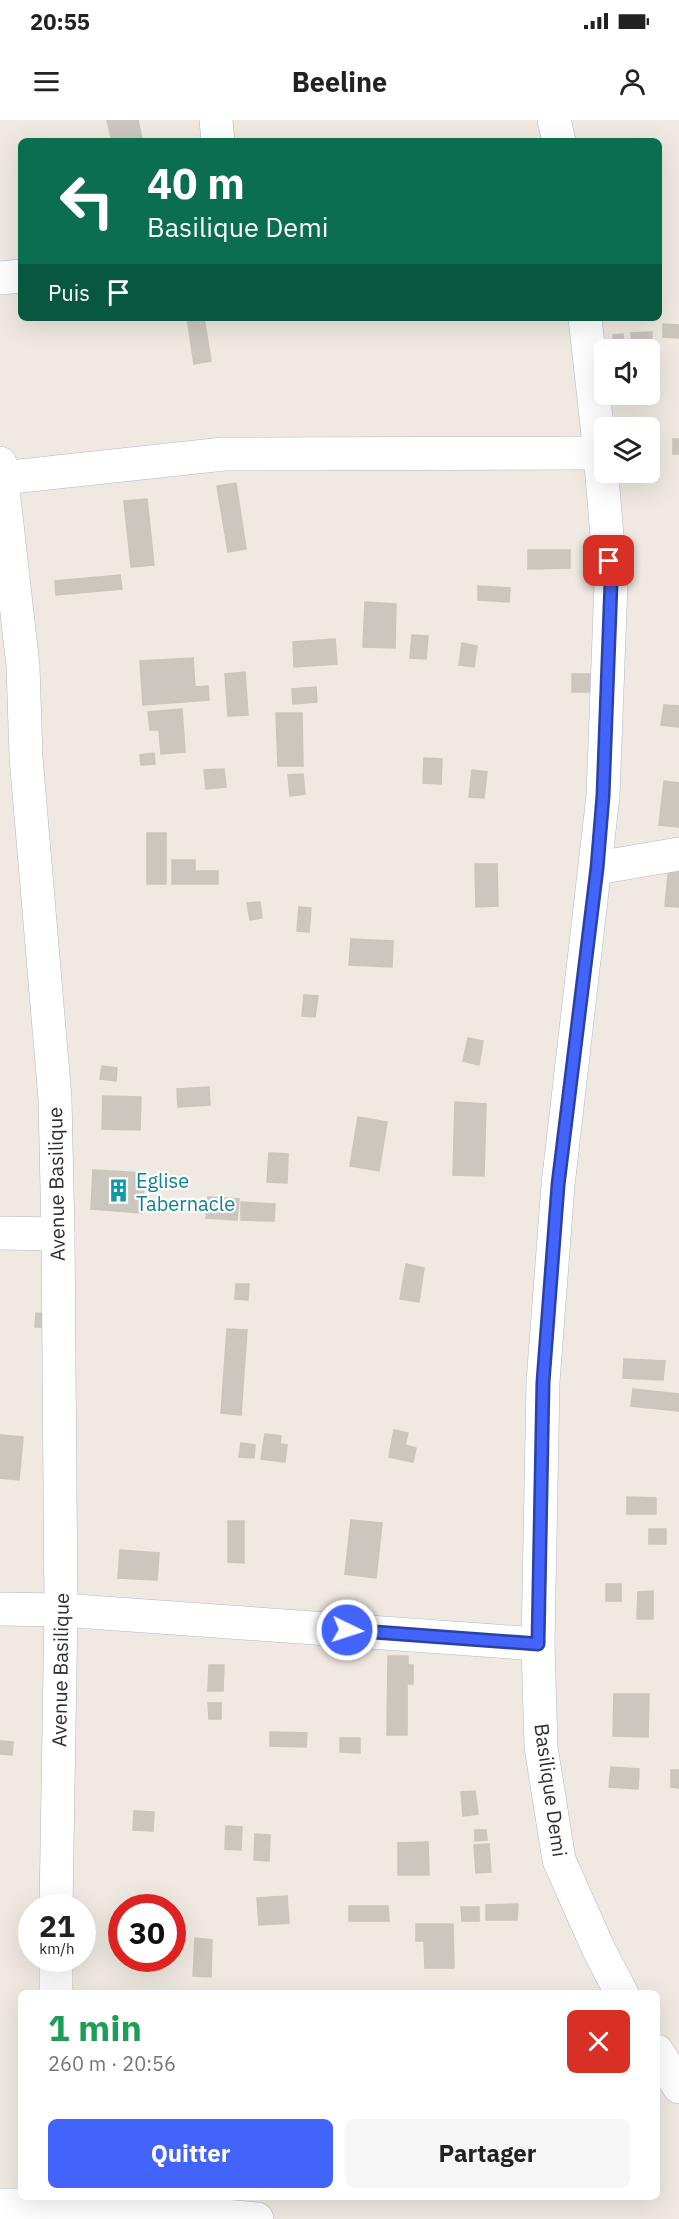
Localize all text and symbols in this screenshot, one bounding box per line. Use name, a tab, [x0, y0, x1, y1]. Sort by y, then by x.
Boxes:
text: 20:55	[30, 7, 90, 36]
text: Beeline	[292, 64, 387, 99]
icon: menu	[30, 65, 63, 98]
icon: person	[616, 65, 649, 98]
text: 40 m	[147, 156, 245, 211]
icon: left	[48, 162, 126, 240]
text: Basilique Demi	[147, 209, 329, 244]
icon: arrive	[102, 276, 135, 309]
text: Puis	[48, 278, 90, 307]
map controls	[594, 339, 660, 483]
button: sound	[594, 339, 660, 405]
button: layers	[594, 417, 660, 483]
pin	[583, 535, 634, 586]
icon: arrive	[592, 544, 625, 577]
street label: Avenue Basilique	[41, 1107, 71, 1261]
place label: Eglise Tabernacle	[136, 1167, 235, 1217]
building icon: Eglise Tabernacle	[105, 1178, 131, 1204]
street label: Avenue Basilique	[45, 1593, 75, 1747]
position arrow	[315, 1598, 379, 1662]
street label: Basilique Demi	[528, 1722, 574, 1858]
speed limit sign: 30	[108, 1894, 186, 1972]
text: 21	[39, 1906, 75, 1945]
text: km/h	[39, 1939, 75, 1958]
text: 1 min	[48, 2004, 142, 2051]
button: close	[567, 2010, 630, 2073]
text: 260 m · 20:56	[48, 2050, 176, 2077]
button: Quitter	[48, 2119, 333, 2188]
button: Partager	[345, 2119, 630, 2188]

